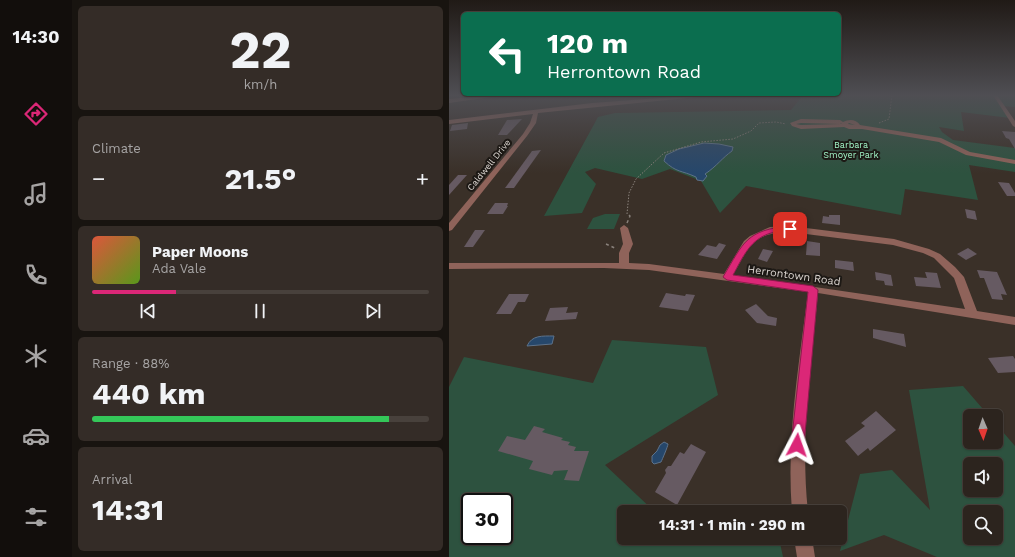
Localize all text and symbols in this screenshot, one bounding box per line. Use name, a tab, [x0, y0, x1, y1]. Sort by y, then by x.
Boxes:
text: 22	[230, 20, 291, 81]
text: 14:30	[12, 26, 60, 47]
text: 120 m	[547, 27, 628, 60]
icon: left	[481, 28, 533, 80]
text: Herrontown Road	[547, 61, 701, 82]
text: km/h	[244, 77, 277, 92]
icon: directions	[22, 100, 50, 128]
street label: Caldwell Drive	[465, 137, 513, 193]
park label: Barbara Smoyer Park	[823, 140, 879, 160]
text: Climate	[92, 141, 141, 156]
text: 21.5°	[225, 161, 296, 196]
text: −	[92, 166, 105, 191]
text: +	[416, 166, 429, 191]
icon: music	[22, 180, 50, 208]
pin	[773, 212, 807, 246]
icon: arrive	[779, 218, 801, 240]
text: Paper Moons	[152, 243, 248, 261]
icon: phone	[22, 261, 50, 289]
text: Ada Vale	[152, 261, 206, 276]
street label: Herrontown Road	[746, 263, 841, 288]
icon: previous	[137, 300, 159, 322]
icon: pause	[249, 300, 271, 322]
icon: next	[362, 300, 384, 322]
icon: climate	[22, 342, 50, 370]
text: Range · 88%	[92, 356, 169, 371]
text: 440 km	[92, 376, 206, 411]
north arrow	[963, 409, 1003, 449]
map controls	[963, 409, 1003, 545]
icon: car	[22, 422, 50, 450]
position arrow	[776, 424, 818, 466]
button: sound	[963, 457, 1003, 497]
text: Arrival	[92, 472, 133, 487]
text: 14:31	[92, 492, 164, 527]
speed limit sign: 30	[461, 493, 513, 545]
icon: filters	[22, 503, 50, 531]
button: search	[963, 505, 1003, 545]
text: 14:31 · 1 min · 290 m	[659, 516, 805, 534]

